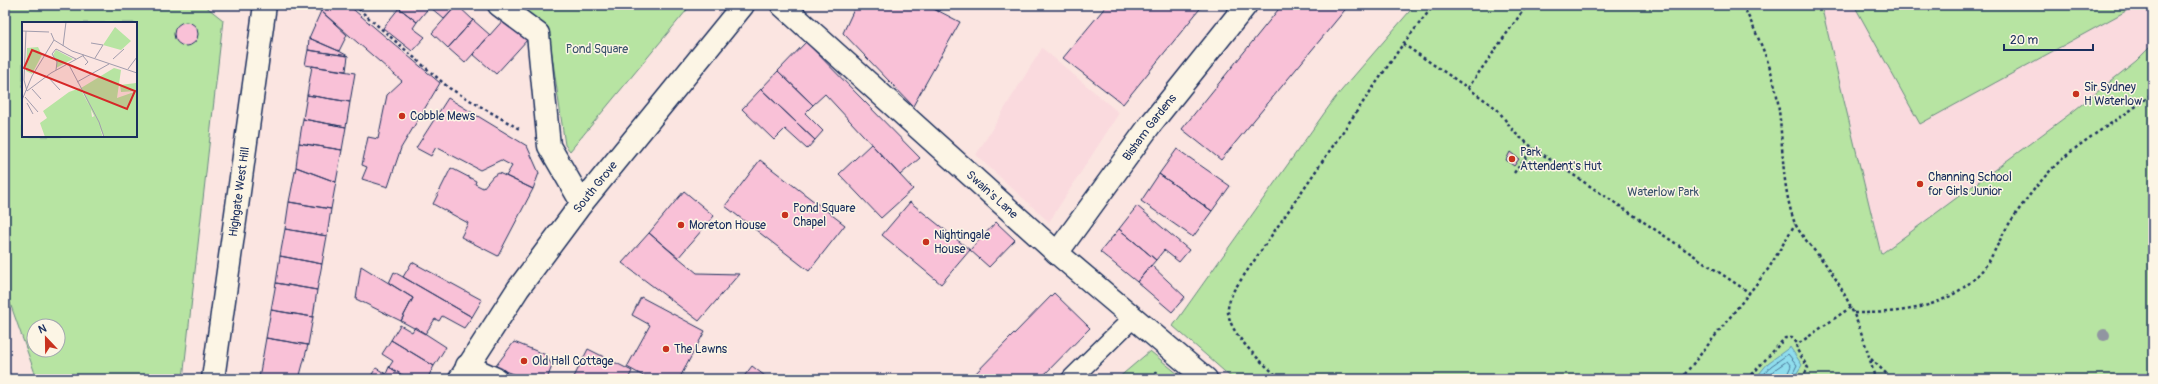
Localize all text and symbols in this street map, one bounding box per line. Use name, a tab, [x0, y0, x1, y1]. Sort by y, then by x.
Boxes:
inset map	[22, 22, 137, 137]
scale bar	[2004, 26, 2093, 52]
text: 20 m	[2010, 33, 2039, 48]
park label: Pond Square	[566, 42, 628, 57]
place label: Sir Sydney H Waterlow	[2084, 80, 2142, 109]
marker: Sir Sydney H Waterlow	[2071, 89, 2081, 99]
street label: Bisham Gardens	[1119, 90, 1180, 164]
place label: Cobble Mews	[410, 109, 476, 124]
marker: Cobble Mews	[397, 111, 407, 121]
place label: Park Attendent's Hut	[1520, 145, 1602, 174]
street label: Highgate West Hill	[225, 146, 253, 238]
marker: Park Attendent's Hut	[1507, 154, 1517, 164]
street label: South Grove	[570, 158, 621, 216]
street label: Swain's Lane	[963, 167, 1021, 222]
place label: Channing School for Girls Junior	[1928, 170, 2012, 199]
marker: Channing School for Girls Junior	[1915, 179, 1925, 189]
park label: Waterlow Park	[1627, 185, 1699, 200]
place label: Pond Square Chapel	[793, 201, 855, 230]
marker: Pond Square Chapel	[780, 210, 790, 220]
place label: Moreton House	[689, 218, 766, 233]
marker: Moreton House	[676, 220, 686, 230]
place label: Nightingale House	[934, 228, 990, 257]
marker: Nightingale House	[921, 237, 931, 247]
north arrow	[26, 318, 66, 358]
text: N	[37, 322, 49, 337]
place label: The Lawns	[674, 342, 728, 357]
marker: The Lawns	[661, 344, 671, 354]
place label: Old Hall Cottage	[532, 354, 614, 369]
marker: Old Hall Cottage	[519, 356, 529, 366]

